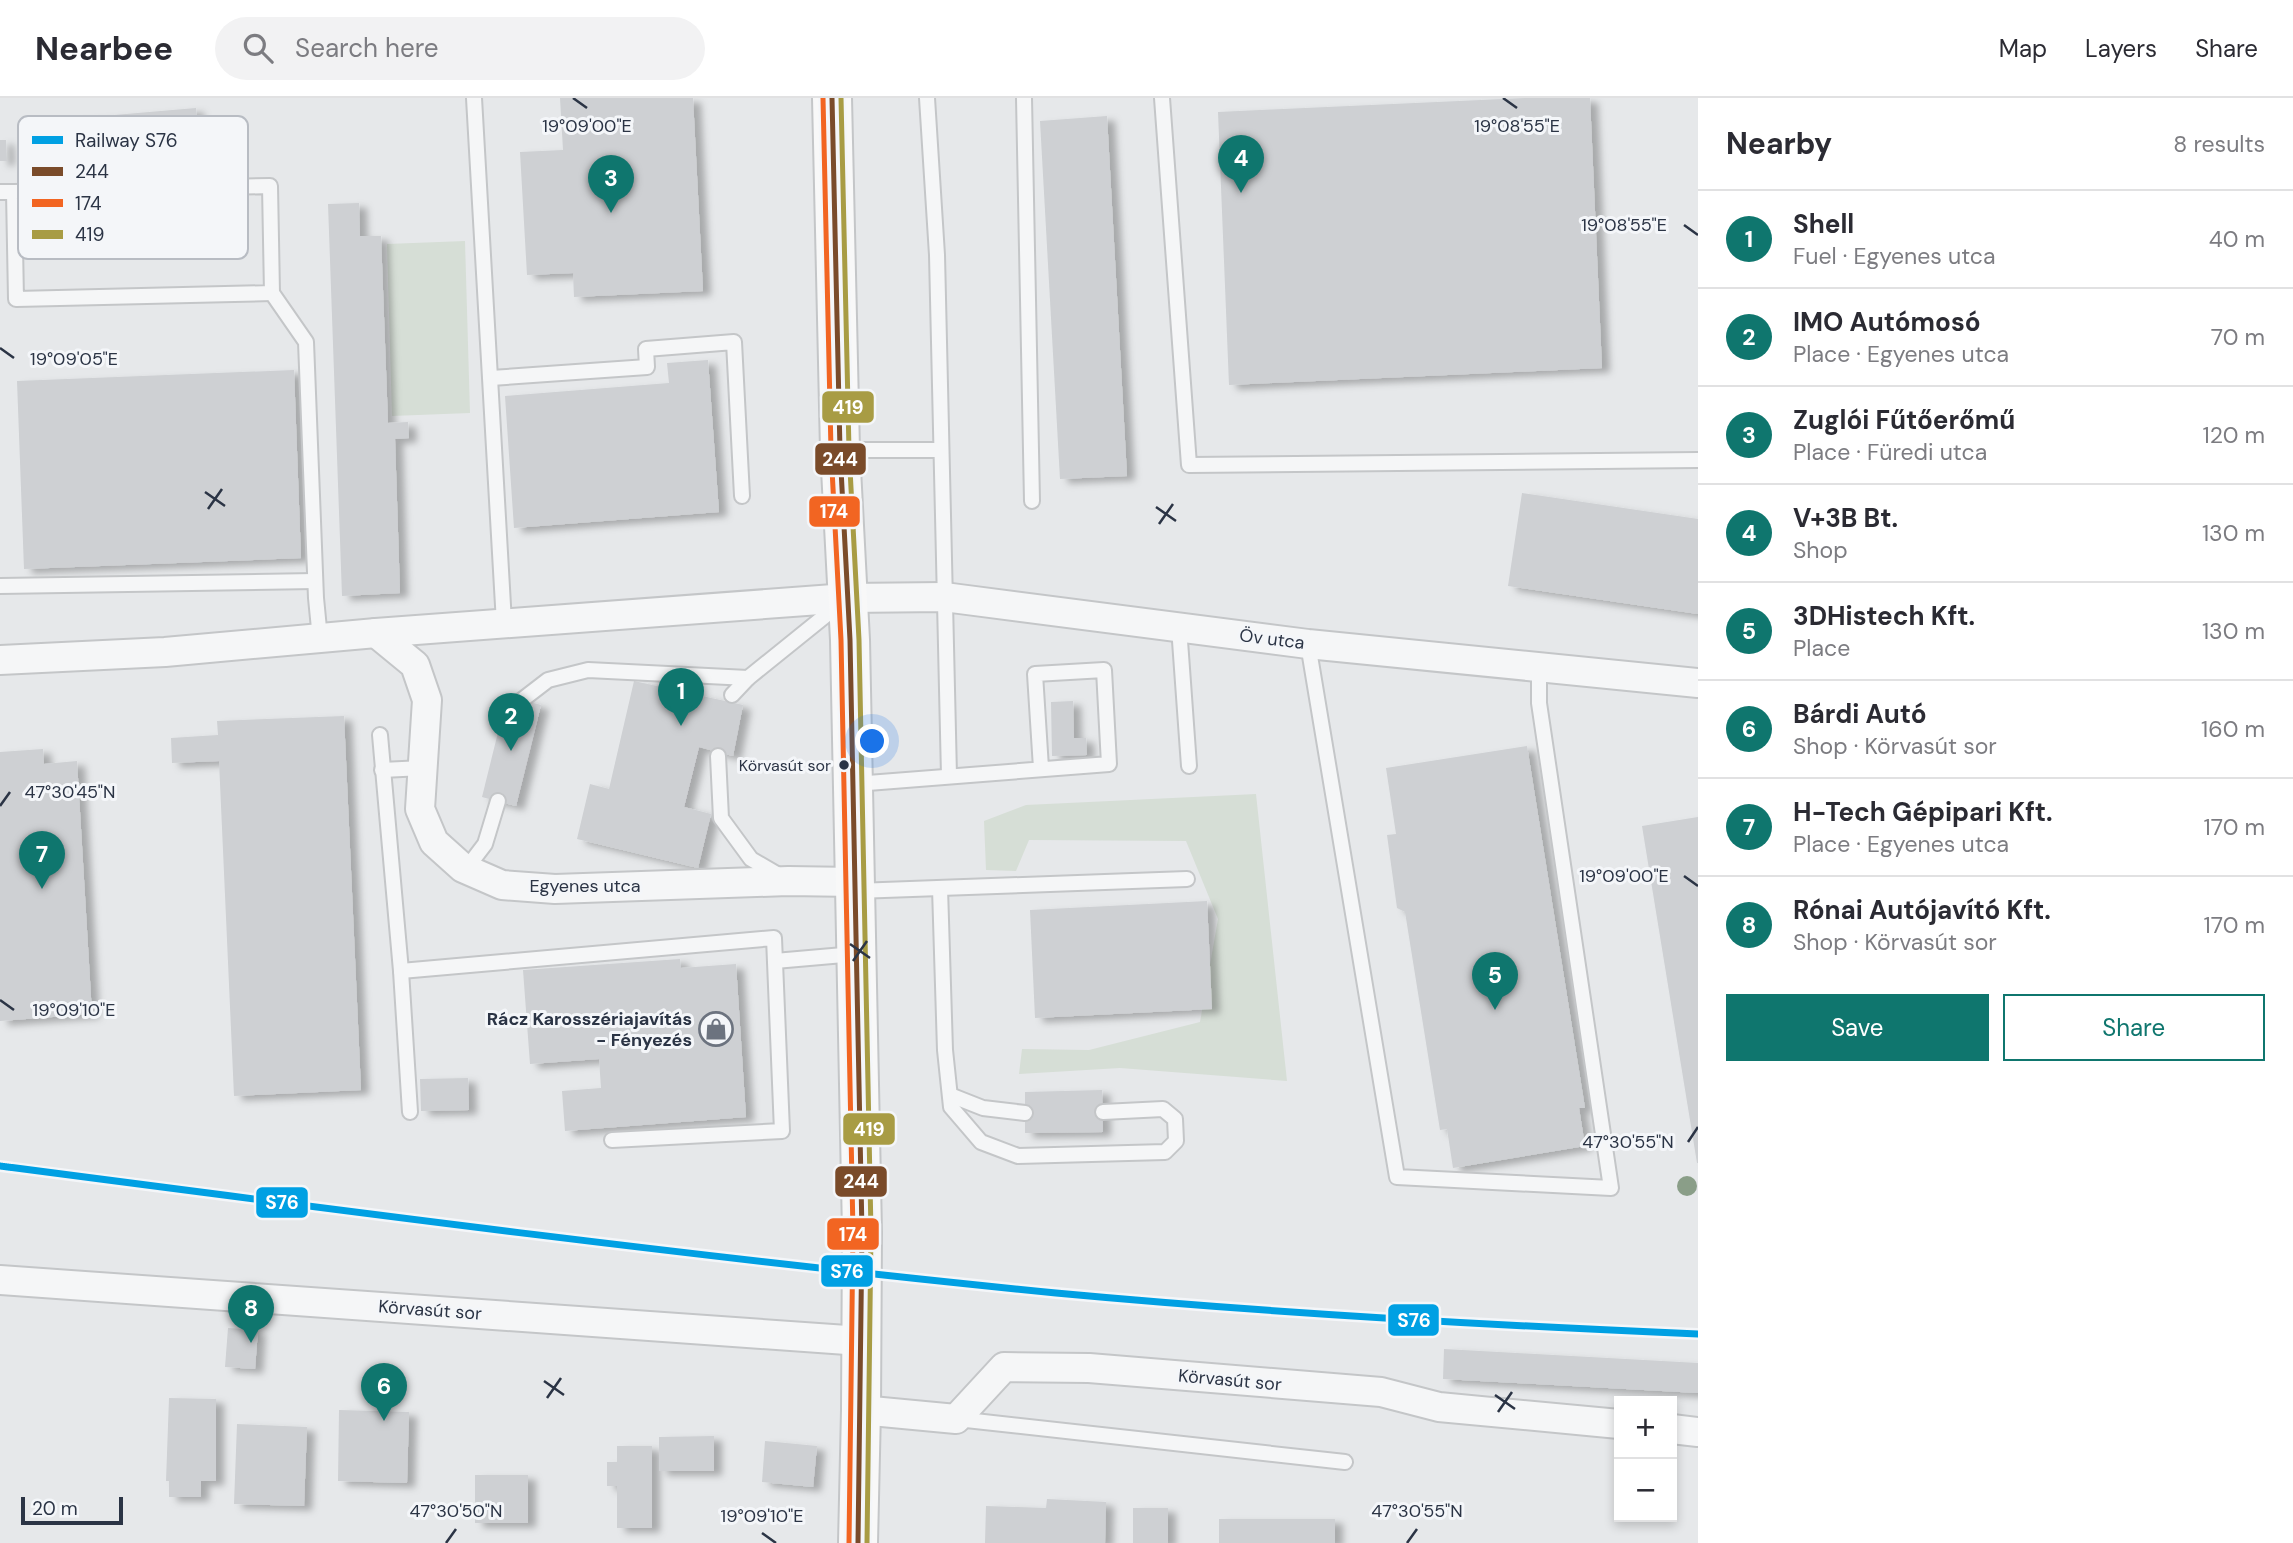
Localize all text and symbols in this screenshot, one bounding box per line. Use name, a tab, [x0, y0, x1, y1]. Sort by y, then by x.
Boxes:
search box	[215, 17, 705, 80]
text: Nearbee	[35, 27, 173, 70]
icon: search	[239, 29, 277, 67]
text: Search here	[295, 31, 439, 65]
text: Map	[1999, 33, 2047, 64]
text: Layers	[2085, 33, 2157, 64]
text: Share	[2195, 33, 2258, 64]
text: 19°09'00"E	[542, 114, 632, 138]
text: 19°08'55"E	[1474, 114, 1560, 138]
legend	[18, 116, 248, 259]
text: Nearby	[1726, 124, 1832, 163]
text: Railway S76	[75, 128, 178, 153]
text: 8 results	[2173, 129, 2265, 159]
pin: 4	[1218, 135, 1264, 193]
pin: 3	[588, 155, 634, 213]
text: 244	[75, 159, 109, 184]
text: 174	[75, 191, 102, 216]
text: Shell	[1793, 207, 1854, 241]
text: 19°08'55"E	[1581, 213, 1667, 237]
text: 419	[75, 222, 104, 247]
text: 1	[1745, 224, 1753, 254]
text: 40 m	[2209, 224, 2265, 254]
text: Fuel · Egyenes utca	[1793, 241, 1996, 271]
text: IMO Autómosó	[1793, 305, 1981, 339]
text: 2	[1742, 322, 1756, 352]
text: 70 m	[2211, 322, 2265, 352]
text: Place · Egyenes utca	[1793, 339, 2009, 369]
text: 19°09'05"E	[30, 347, 118, 371]
line badge: 419	[821, 390, 875, 424]
text: 419	[832, 395, 864, 420]
text: Zuglói Fűtőerőmű	[1793, 403, 2015, 437]
text: 3	[1742, 420, 1756, 450]
text: 120 m	[2202, 420, 2265, 450]
text: Place · Füredi utca	[1793, 437, 1987, 467]
line badge: 244	[814, 442, 867, 476]
text: 244	[822, 447, 858, 472]
line badge: 174	[808, 495, 861, 528]
text: 174	[820, 499, 848, 524]
text: V+3B Bt.	[1793, 501, 1898, 535]
text: 4	[1742, 518, 1756, 548]
text: 130 m	[2202, 518, 2265, 548]
text: Shop	[1793, 535, 1848, 565]
text: 3DHistech Kft.	[1793, 599, 1975, 633]
text: 5	[1742, 616, 1756, 646]
text: 130 m	[2202, 616, 2265, 646]
street label: Öv utca	[1238, 623, 1306, 655]
text: Place	[1793, 633, 1850, 663]
pin: 1	[658, 668, 704, 726]
pin: 2	[488, 693, 534, 751]
text: Bárdi Autó	[1793, 697, 1927, 731]
text: 6	[1742, 714, 1756, 744]
text: 160 m	[2201, 714, 2265, 744]
your location	[855, 724, 889, 758]
text: Shop · Körvasút sor	[1793, 731, 1997, 761]
place label: Körvasút sor	[739, 755, 831, 776]
marker: Körvasút sor	[837, 758, 851, 772]
text: 47°30'45"N	[25, 780, 115, 804]
text: H-Tech Gépipari Kft.	[1793, 795, 2053, 829]
text: 7	[1743, 812, 1755, 842]
text: 170 m	[2204, 812, 2265, 842]
text: Place · Egyenes utca	[1793, 829, 2009, 859]
pin: 7	[19, 831, 65, 889]
text: 19°09'00"E	[1579, 864, 1669, 888]
street label: Egyenes utca	[529, 874, 641, 898]
text: Rónai Autójavító Kft.	[1793, 893, 2051, 927]
text: 8	[1742, 910, 1756, 940]
text: 170 m	[2204, 910, 2265, 940]
text: Shop · Körvasút sor	[1793, 927, 1997, 957]
pin: 5	[1472, 952, 1518, 1010]
button: Save	[1726, 994, 1989, 1061]
button: Share	[2003, 994, 2265, 1061]
text: 19°09'10"E	[33, 998, 115, 1022]
place label: Rácz Karosszériajavítás - Fényezés	[487, 1007, 692, 1052]
shop icon: Rácz Karosszériajavítás - Fényezés	[697, 1010, 735, 1048]
line badge: 419	[842, 1112, 896, 1146]
text: 419	[853, 1117, 885, 1142]
text: 47°30'55"N	[1582, 1130, 1674, 1154]
line badge: 244	[834, 1165, 888, 1198]
text: 244	[843, 1169, 879, 1194]
line badge: S76	[255, 1186, 309, 1219]
text: S76	[265, 1190, 299, 1215]
line badge: 174	[826, 1217, 880, 1251]
text: 174	[839, 1222, 867, 1247]
line badge: S76	[820, 1254, 874, 1288]
text: S76	[830, 1259, 864, 1284]
pin: 8	[228, 1285, 274, 1343]
street label: Körvasút sor	[377, 1294, 483, 1326]
line badge: S76	[1387, 1303, 1440, 1337]
text: S76	[1397, 1308, 1431, 1333]
pin: 6	[361, 1363, 407, 1421]
street label: Körvasút sor	[1177, 1364, 1283, 1396]
map controls	[1614, 1396, 1677, 1522]
button: +	[1614, 1396, 1677, 1459]
button: −	[1614, 1459, 1677, 1522]
scale bar	[21, 1494, 122, 1526]
text: 20 m	[32, 1496, 78, 1521]
text: 47°30'50"N	[410, 1499, 502, 1523]
text: 47°30'55"N	[1371, 1499, 1463, 1523]
text: 19°09'10"E	[721, 1504, 803, 1528]

